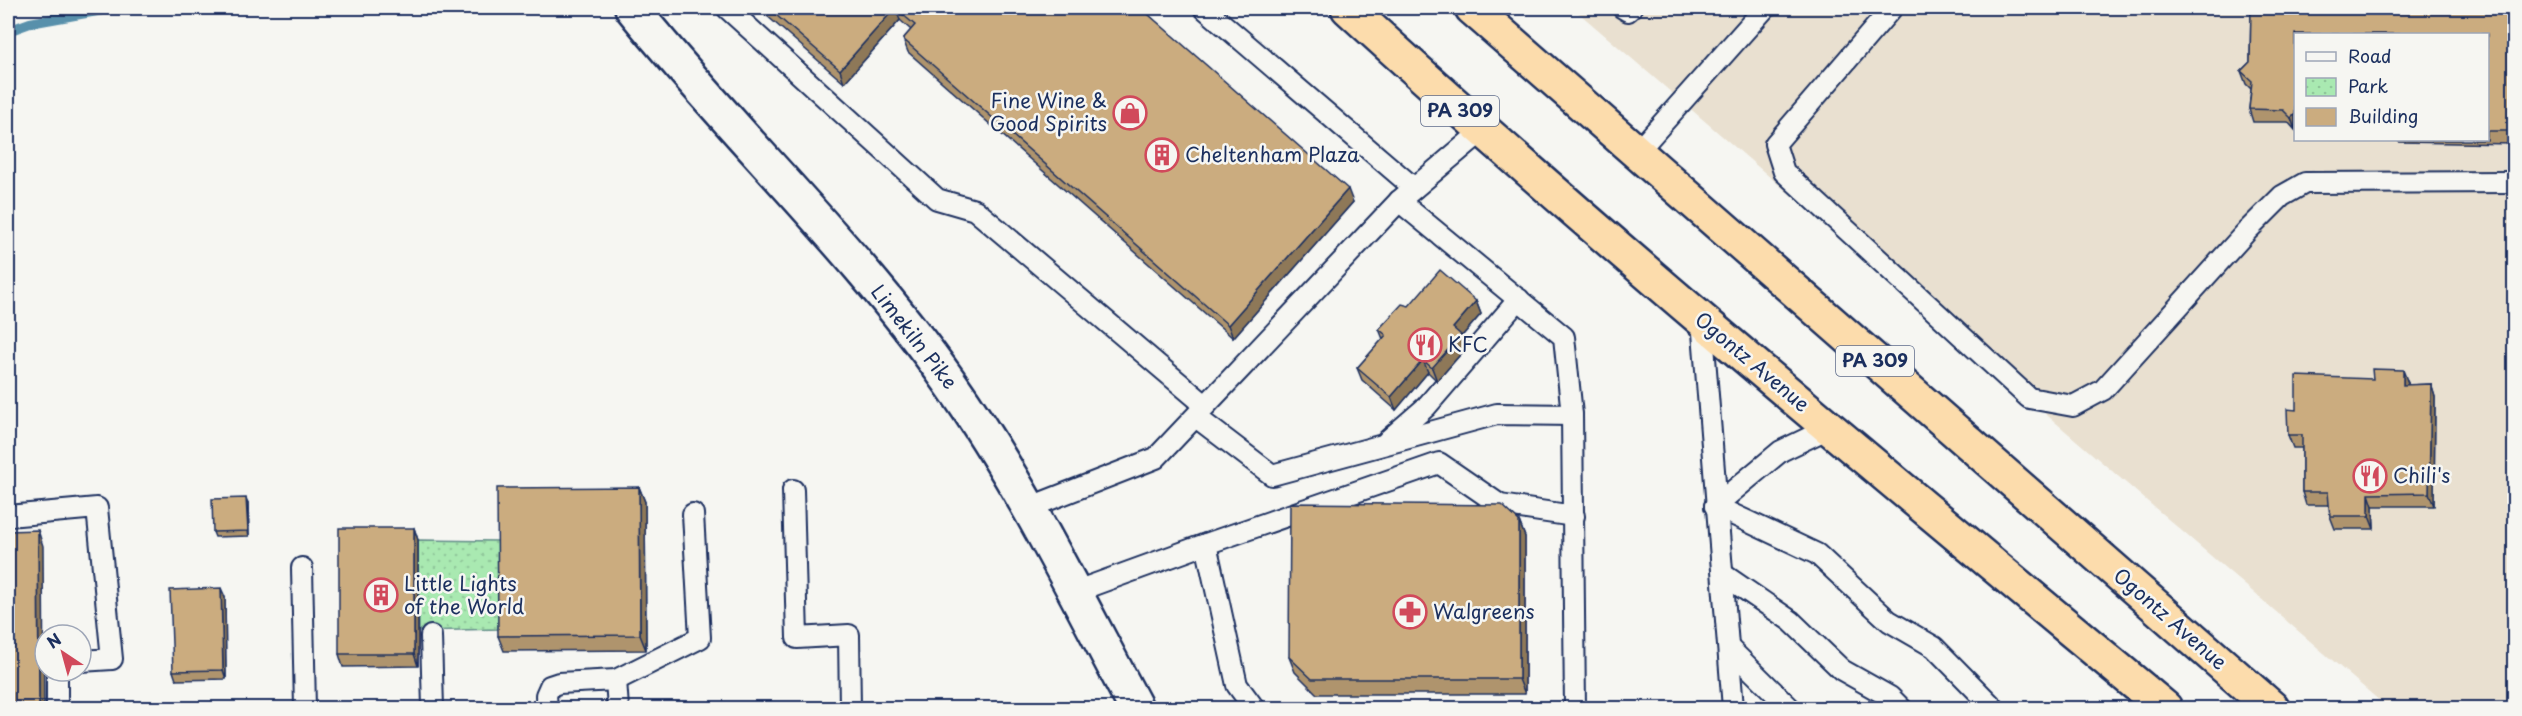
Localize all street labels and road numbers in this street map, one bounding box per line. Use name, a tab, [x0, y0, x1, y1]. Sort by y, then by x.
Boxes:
road number: PA 309	[1421, 96, 1499, 126]
street label: Limekiln Pike	[864, 278, 965, 395]
street label: Ogontz Avenue	[1689, 304, 1817, 418]
road number: PA 309	[1836, 346, 1914, 376]
street label: Ogontz Avenue	[2107, 560, 2234, 676]

